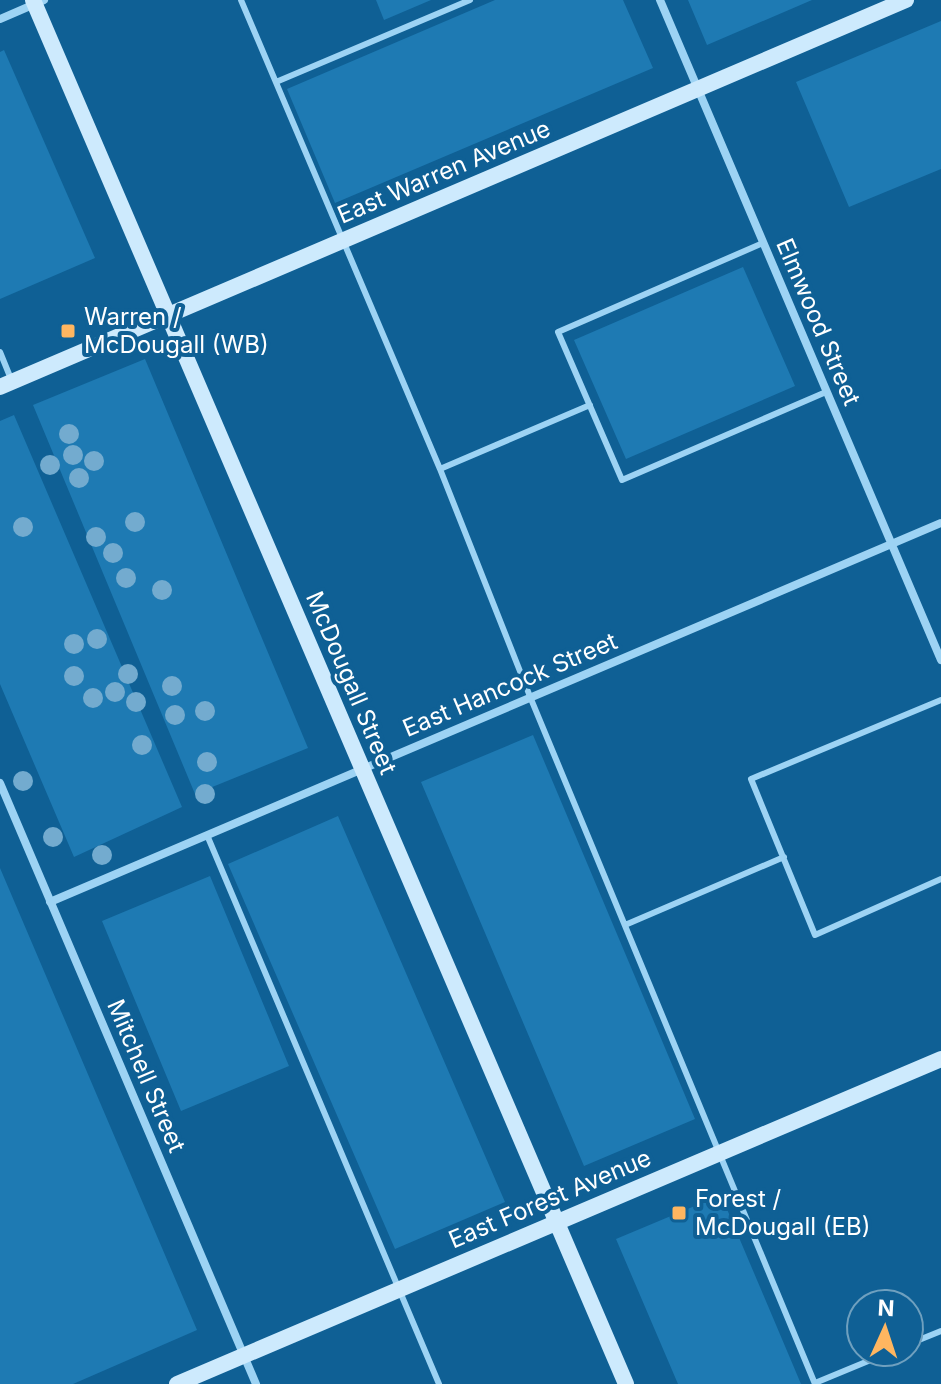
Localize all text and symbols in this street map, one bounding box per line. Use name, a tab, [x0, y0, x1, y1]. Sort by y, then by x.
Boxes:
street label: East Warren Avenue	[333, 114, 555, 230]
street label: Elmwood Street	[770, 234, 867, 410]
place label: Warren / McDougall (WB)	[84, 302, 269, 359]
marker: Warren / McDougall (WB)	[59, 322, 77, 340]
street label: McDougall Street	[300, 587, 403, 779]
street label: East Hancock Street	[398, 626, 622, 743]
street label: Mitchell Street	[101, 995, 192, 1157]
street label: East Forest Avenue	[444, 1143, 655, 1254]
place label: Forest / McDougall (EB)	[695, 1184, 871, 1241]
marker: Forest / McDougall (EB)	[670, 1204, 688, 1222]
north arrow	[845, 1288, 925, 1368]
text: N	[877, 1295, 895, 1321]

